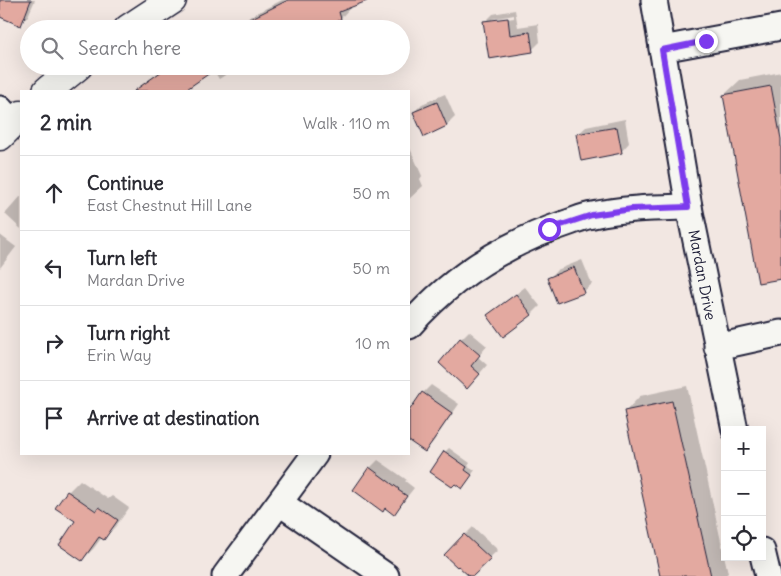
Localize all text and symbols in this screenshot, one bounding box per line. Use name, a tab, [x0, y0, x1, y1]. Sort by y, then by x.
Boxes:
search box	[20, 20, 410, 75]
route end	[695, 30, 718, 53]
icon: search	[38, 34, 66, 62]
text: Search here	[78, 36, 181, 60]
text: 2 min	[40, 109, 92, 136]
text: Walk · 110 m	[303, 113, 390, 133]
text: Continue	[87, 171, 164, 195]
icon: ahead	[40, 179, 68, 207]
text: 50 m	[352, 183, 390, 203]
text: East Chestnut Hill Lane	[87, 195, 252, 215]
route start	[538, 218, 561, 241]
street label: Mardan Drive	[684, 228, 721, 322]
text: Turn left	[87, 246, 157, 270]
icon: left	[40, 254, 68, 282]
text: 50 m	[352, 258, 390, 278]
text: Mardan Drive	[87, 270, 185, 290]
text: Turn right	[87, 321, 170, 345]
icon: right	[40, 329, 68, 357]
text: 10 m	[355, 333, 390, 353]
text: Erin Way	[87, 345, 152, 365]
icon: arrive	[40, 404, 68, 432]
text: Arrive at destination	[87, 406, 260, 430]
map controls	[721, 426, 766, 561]
button: +	[721, 426, 766, 471]
button: −	[721, 471, 766, 516]
button: locate	[721, 516, 766, 561]

